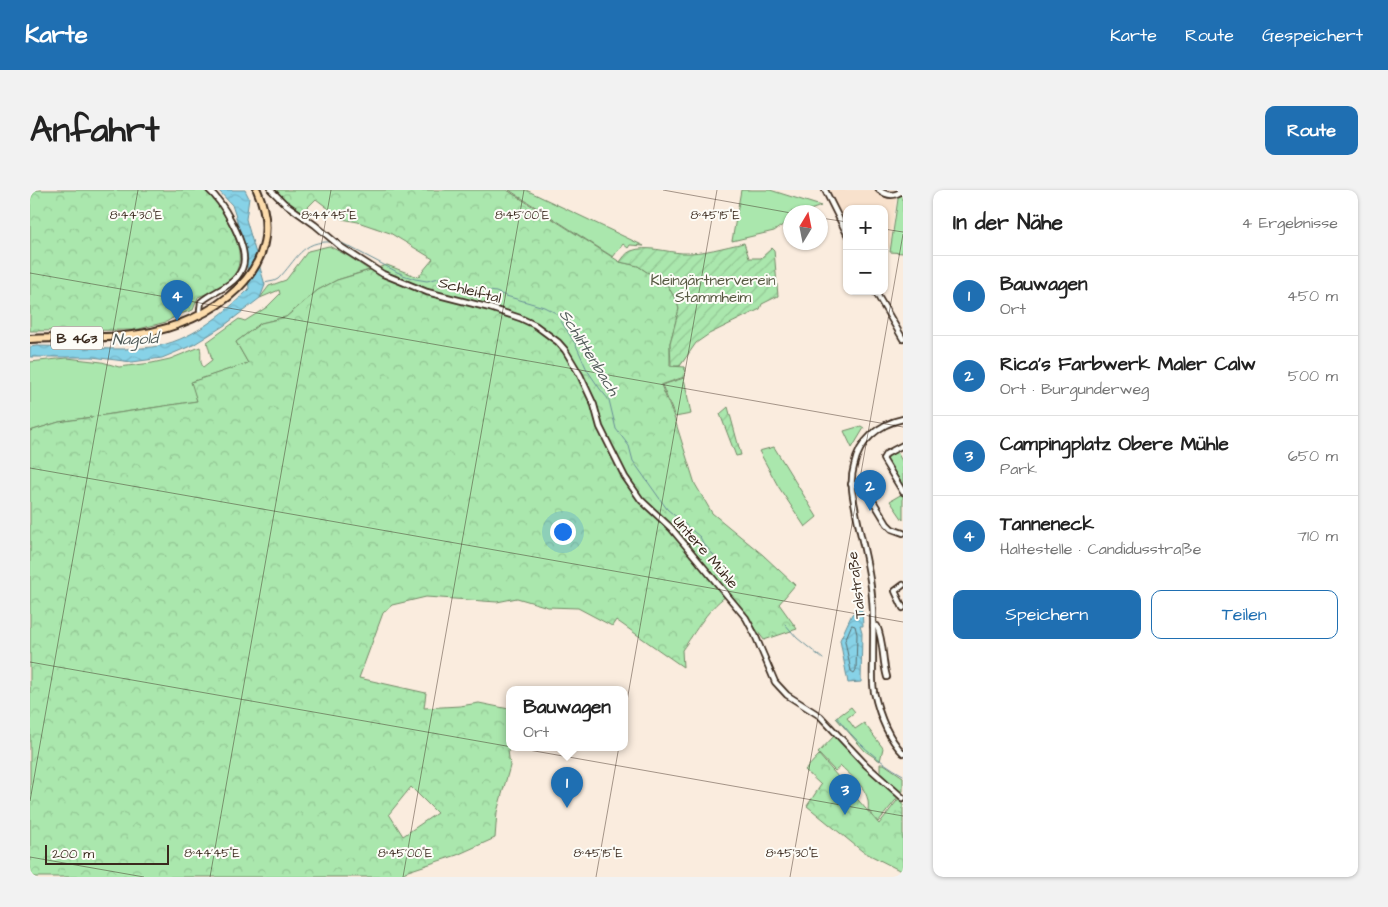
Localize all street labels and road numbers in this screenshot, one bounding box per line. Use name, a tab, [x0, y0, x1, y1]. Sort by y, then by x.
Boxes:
street label: Schleiftal	[436, 272, 504, 309]
road number: B 463	[51, 326, 103, 350]
street label: Untere Mühle	[668, 511, 743, 593]
street label: Talstraße	[842, 550, 871, 620]

